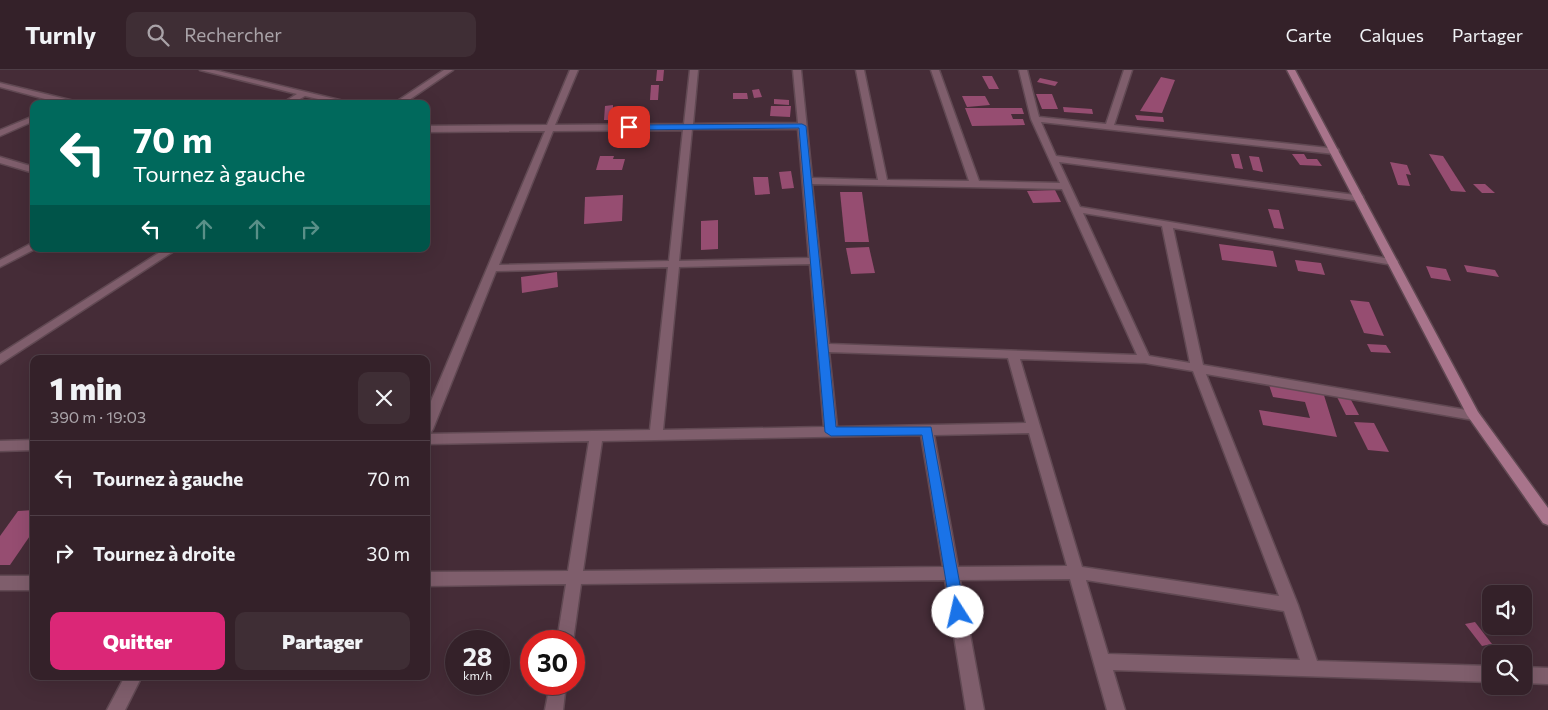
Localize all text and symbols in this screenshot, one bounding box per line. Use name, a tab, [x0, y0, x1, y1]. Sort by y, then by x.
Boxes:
search box	[126, 12, 476, 57]
text: Turnly	[25, 20, 96, 49]
icon: search	[144, 21, 172, 49]
text: Rechercher	[184, 23, 282, 46]
text: Carte	[1286, 24, 1331, 46]
text: Calques	[1359, 24, 1424, 46]
text: Partager	[1452, 24, 1523, 46]
pin	[608, 106, 650, 148]
icon: arrive	[615, 113, 643, 141]
text: 70 m	[133, 117, 213, 160]
icon: left	[50, 120, 115, 185]
text: Tournez à gauche	[133, 160, 305, 187]
icon: left	[137, 215, 165, 243]
icon: ahead	[190, 215, 218, 243]
icon: ahead	[243, 215, 271, 243]
icon: right	[296, 215, 324, 243]
text: 1 min	[50, 369, 122, 406]
button: close	[358, 372, 410, 424]
text: 390 m · 19:03	[50, 407, 146, 426]
icon: left	[50, 464, 78, 492]
text: Tournez à gauche	[93, 467, 243, 490]
text: 70 m	[367, 467, 410, 490]
icon: right	[50, 539, 78, 567]
text: Tournez à droite	[93, 542, 235, 565]
text: 30 m	[367, 542, 410, 565]
position arrow	[931, 585, 983, 637]
map controls	[1482, 585, 1532, 695]
button: sound	[1482, 585, 1532, 635]
button: Quitter	[50, 612, 225, 670]
button: Partager	[235, 612, 410, 670]
speed limit sign: 30	[520, 630, 585, 695]
text: 28	[463, 641, 492, 671]
button: search	[1482, 645, 1532, 695]
text: km/h	[463, 668, 492, 682]

